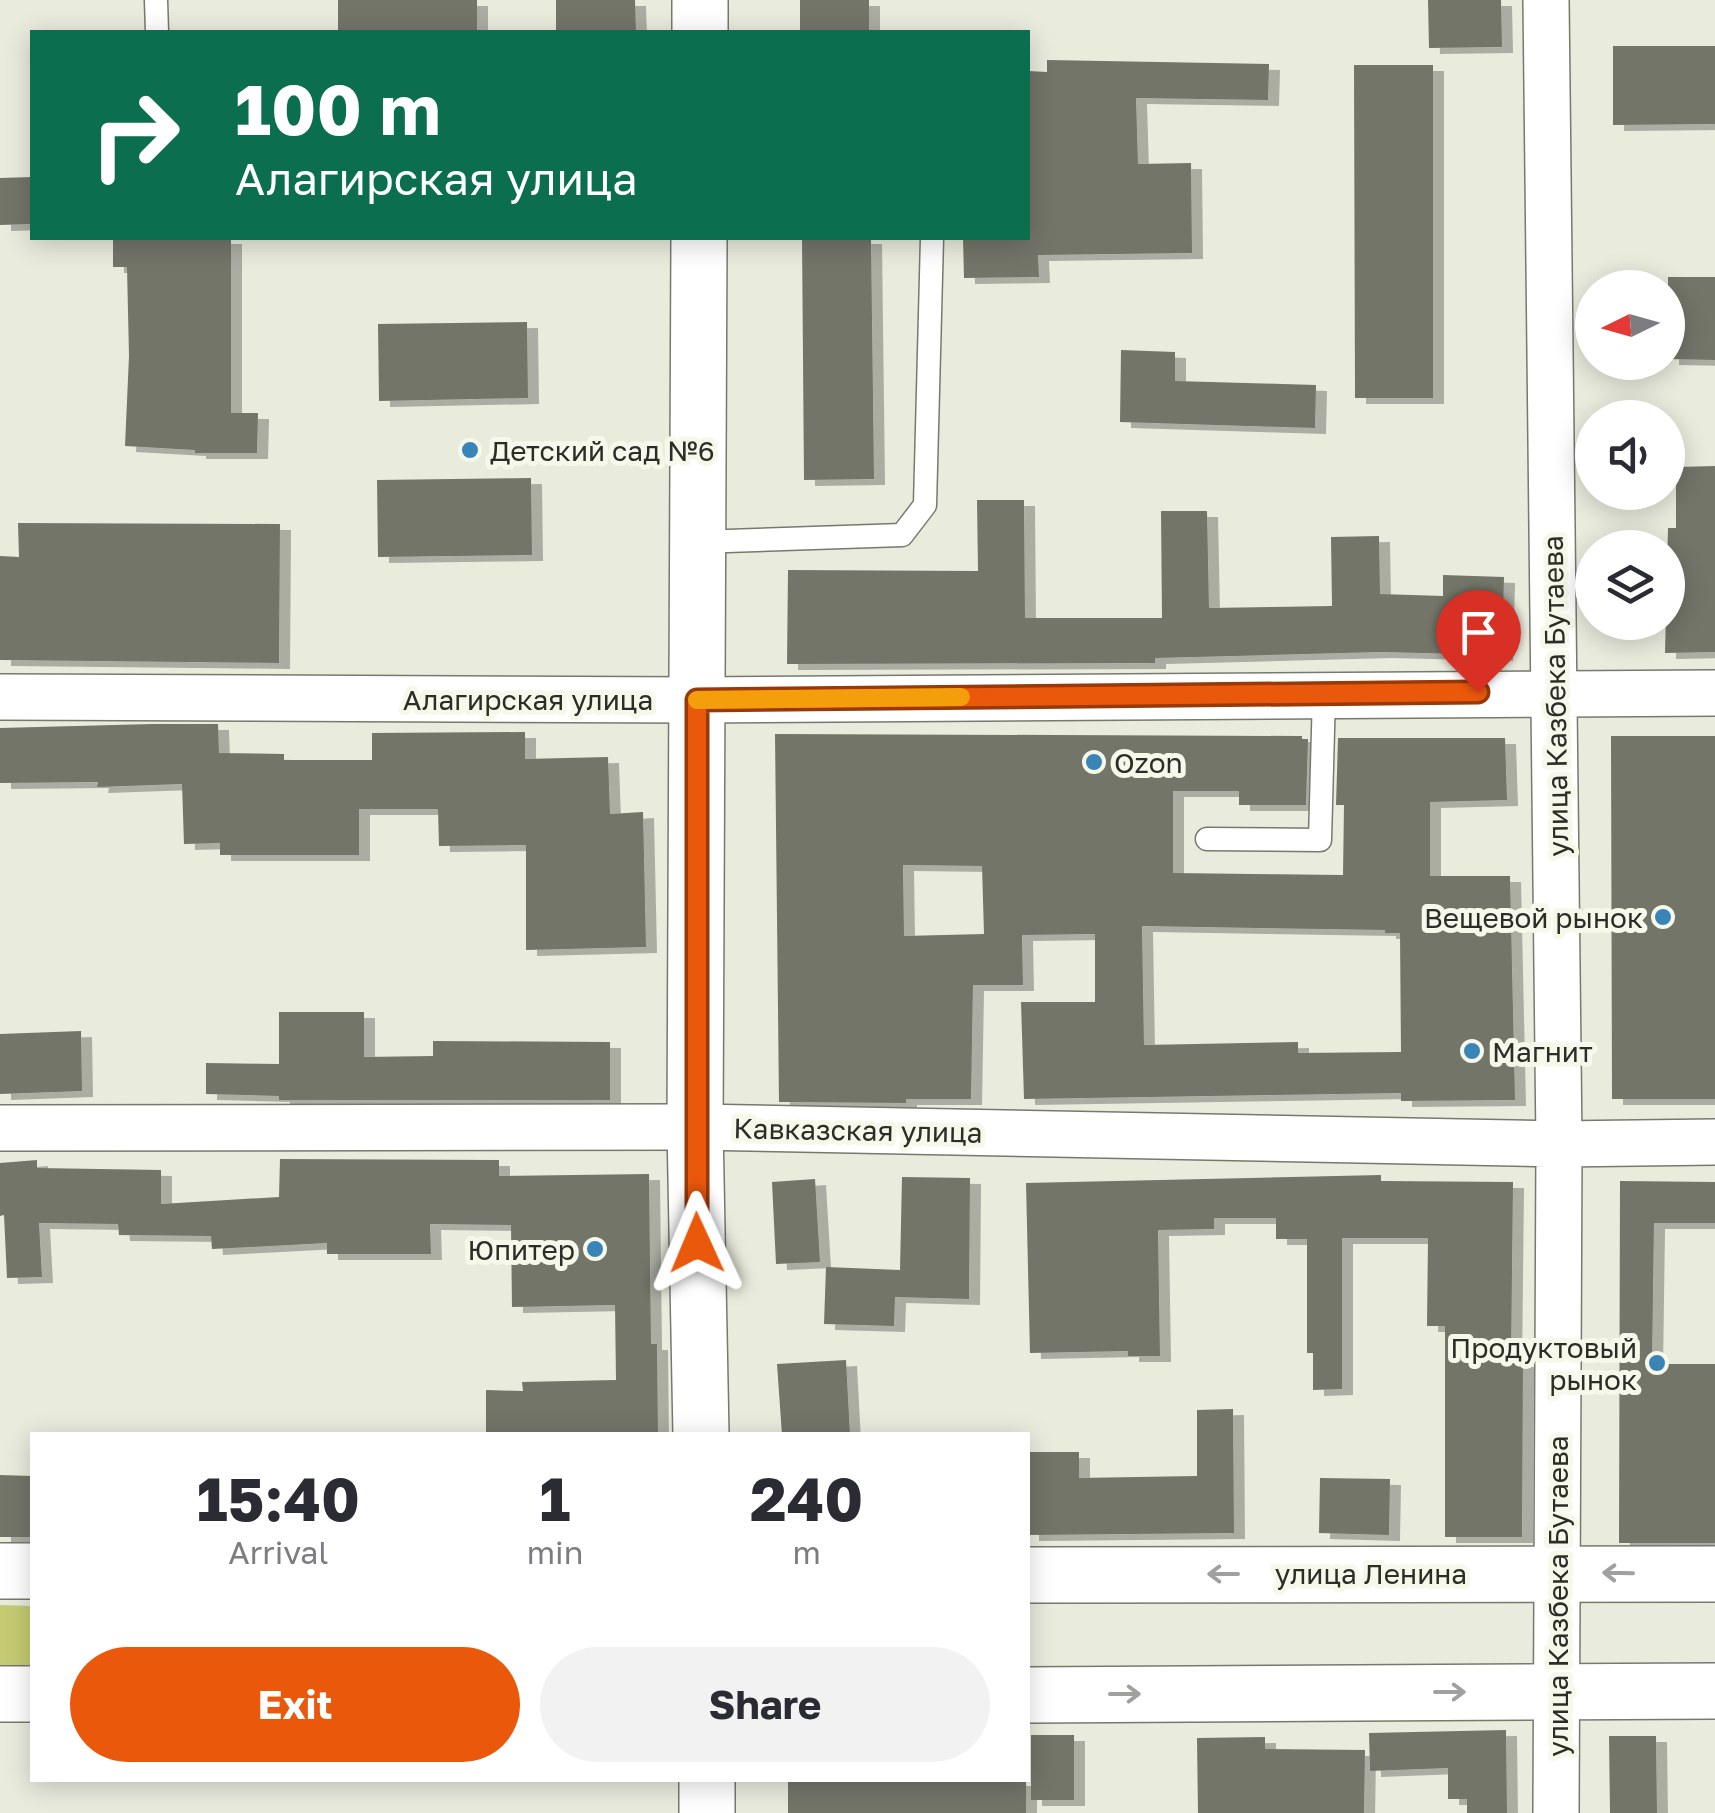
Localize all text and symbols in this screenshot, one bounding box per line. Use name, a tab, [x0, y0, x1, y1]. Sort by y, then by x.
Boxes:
text: 100 m	[235, 66, 441, 150]
icon: right	[70, 70, 200, 200]
text: Алагирская улица	[235, 151, 638, 205]
north arrow	[1575, 270, 1685, 380]
map controls	[1575, 270, 1685, 640]
button: sound	[1575, 400, 1685, 510]
place label: Детский сад №6	[490, 434, 715, 467]
marker: Детский сад №6	[459, 439, 481, 461]
button: layers	[1575, 530, 1685, 640]
street label: улица Казбека Бутаева	[1536, 535, 1574, 857]
pin	[1436, 590, 1521, 693]
icon: arrive	[1451, 605, 1506, 660]
street label: Алагирская улица	[403, 683, 653, 716]
place label: Ozon	[1114, 746, 1183, 779]
marker: Ozon	[1083, 751, 1105, 773]
place label: Вещевой рынок	[1424, 901, 1643, 934]
marker: Вещевой рынок	[1652, 906, 1674, 928]
place label: Магнит	[1492, 1035, 1593, 1068]
marker: Магнит	[1461, 1040, 1483, 1062]
street label: Кавказская улица	[733, 1111, 983, 1149]
position arrow	[645, 1191, 749, 1295]
place label: Юпитер	[468, 1233, 575, 1266]
marker: Юпитер	[584, 1238, 606, 1260]
place label: Продуктовый рынок	[1450, 1331, 1637, 1396]
marker: Продуктовый рынок	[1646, 1352, 1668, 1374]
street label: улица Казбека Бутаева	[1541, 1435, 1574, 1757]
text: 15:40	[197, 1462, 360, 1534]
text: 1	[540, 1462, 570, 1534]
text: 240	[750, 1462, 863, 1534]
text: Arrival	[228, 1533, 329, 1571]
text: min	[527, 1533, 583, 1571]
text: m	[792, 1533, 821, 1571]
street label: улица Ленина	[1275, 1557, 1467, 1590]
one-way arrow	[1207, 1564, 1240, 1584]
one-way arrow	[1602, 1564, 1634, 1582]
button: Exit	[70, 1647, 520, 1762]
button: Share	[540, 1647, 990, 1762]
one-way arrow	[1432, 1682, 1465, 1702]
one-way arrow	[1108, 1685, 1140, 1704]

